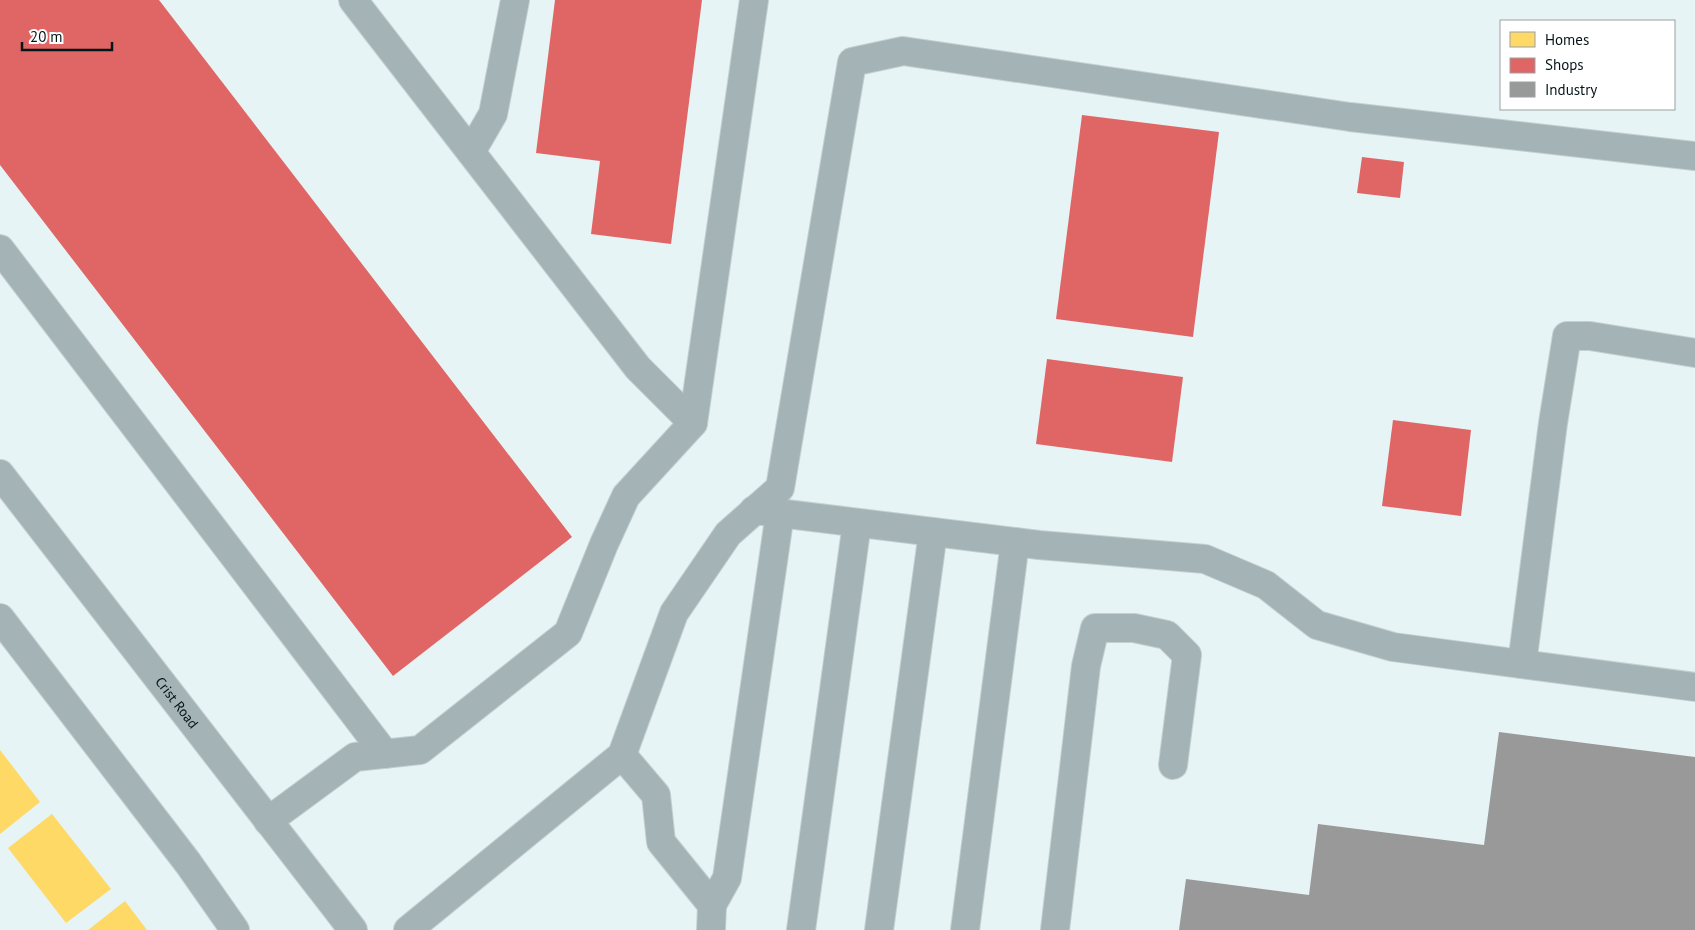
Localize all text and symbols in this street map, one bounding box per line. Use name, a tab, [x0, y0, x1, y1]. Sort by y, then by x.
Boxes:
scale bar	[22, 20, 112, 52]
legend	[1500, 20, 1675, 110]
text: 20 m	[30, 27, 63, 46]
text: Homes	[1545, 30, 1589, 49]
text: Shops	[1545, 55, 1584, 74]
text: Industry	[1545, 80, 1597, 99]
street label: Crist Road	[151, 673, 203, 732]

